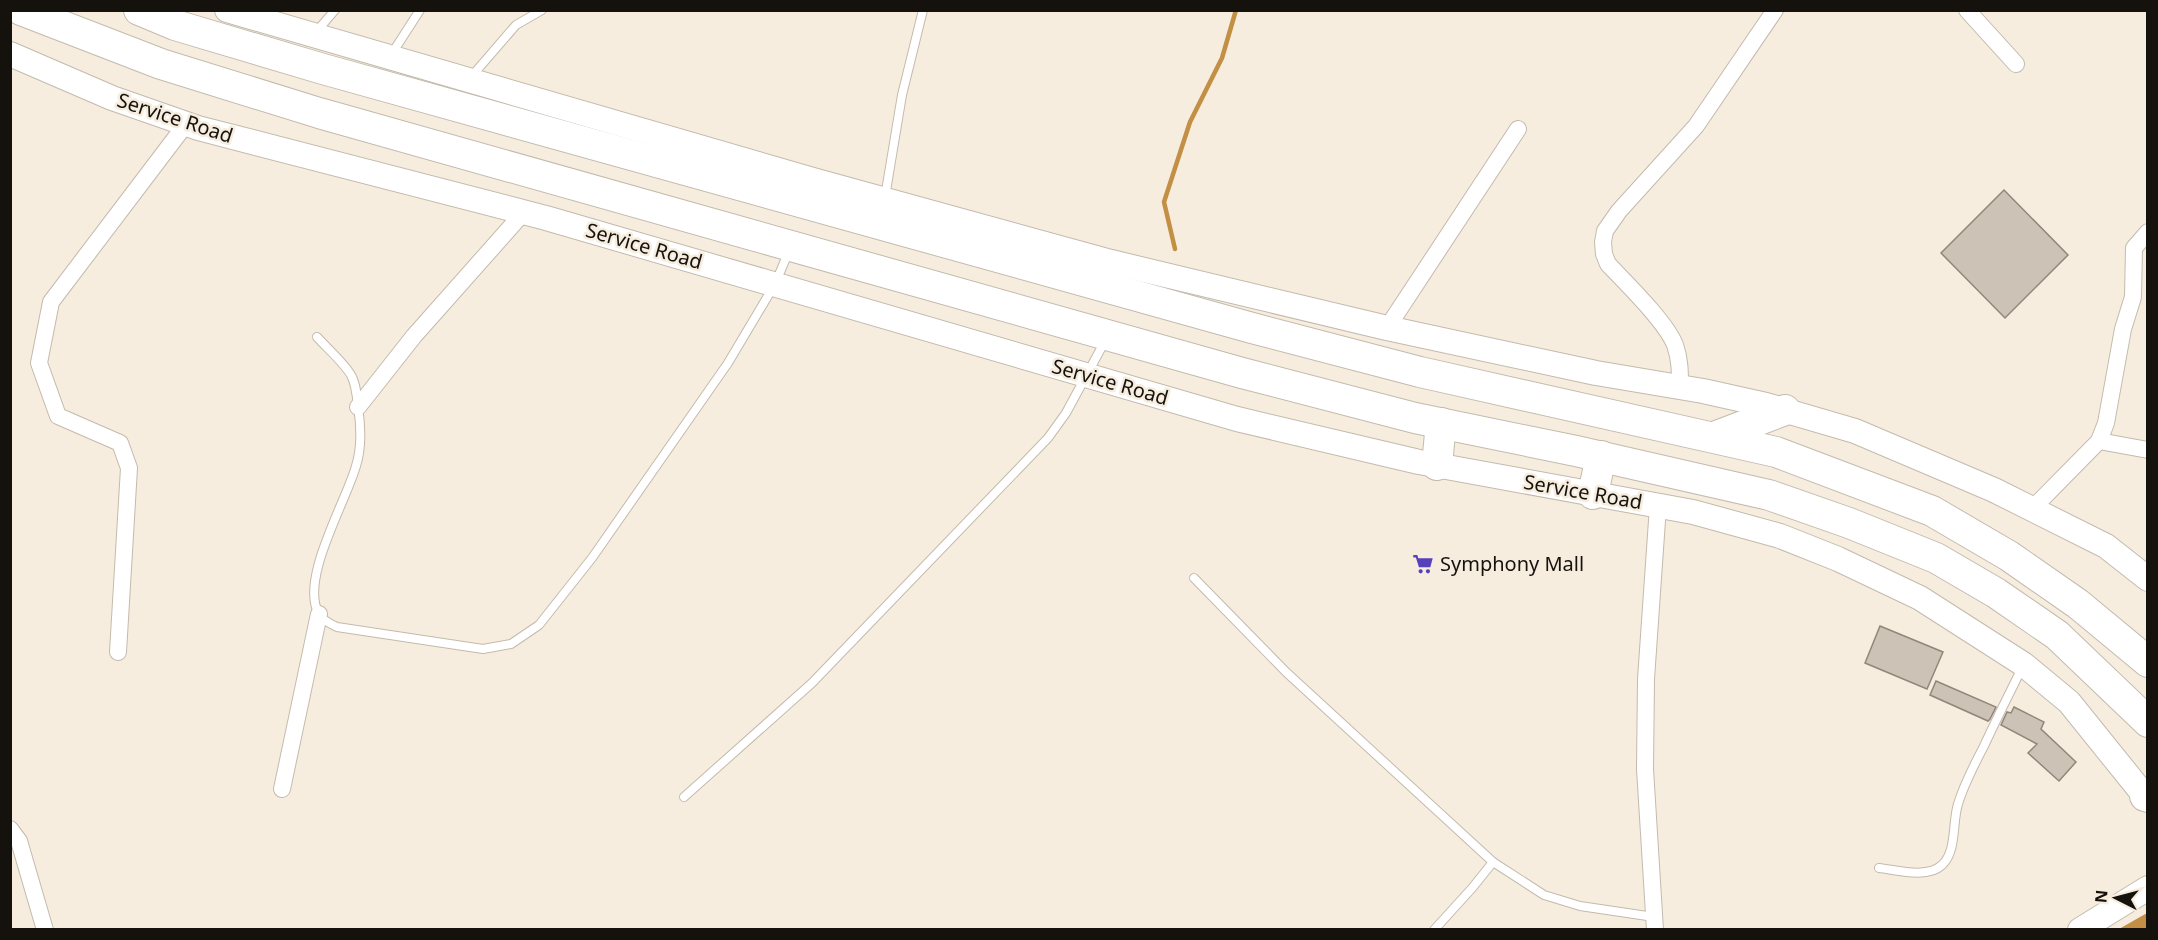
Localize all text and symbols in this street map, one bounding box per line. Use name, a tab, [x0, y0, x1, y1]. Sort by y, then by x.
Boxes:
street label: Service Road	[114, 86, 236, 149]
street label: Service Road	[583, 216, 706, 275]
street label: Service Road	[1049, 352, 1172, 411]
street label: Service Road	[1522, 468, 1645, 515]
place label: Symphony Mall	[1440, 550, 1584, 577]
supermarket icon: Symphony Mall	[1411, 552, 1435, 576]
north arrow	[2086, 868, 2146, 928]
text: N	[2089, 889, 2113, 904]

